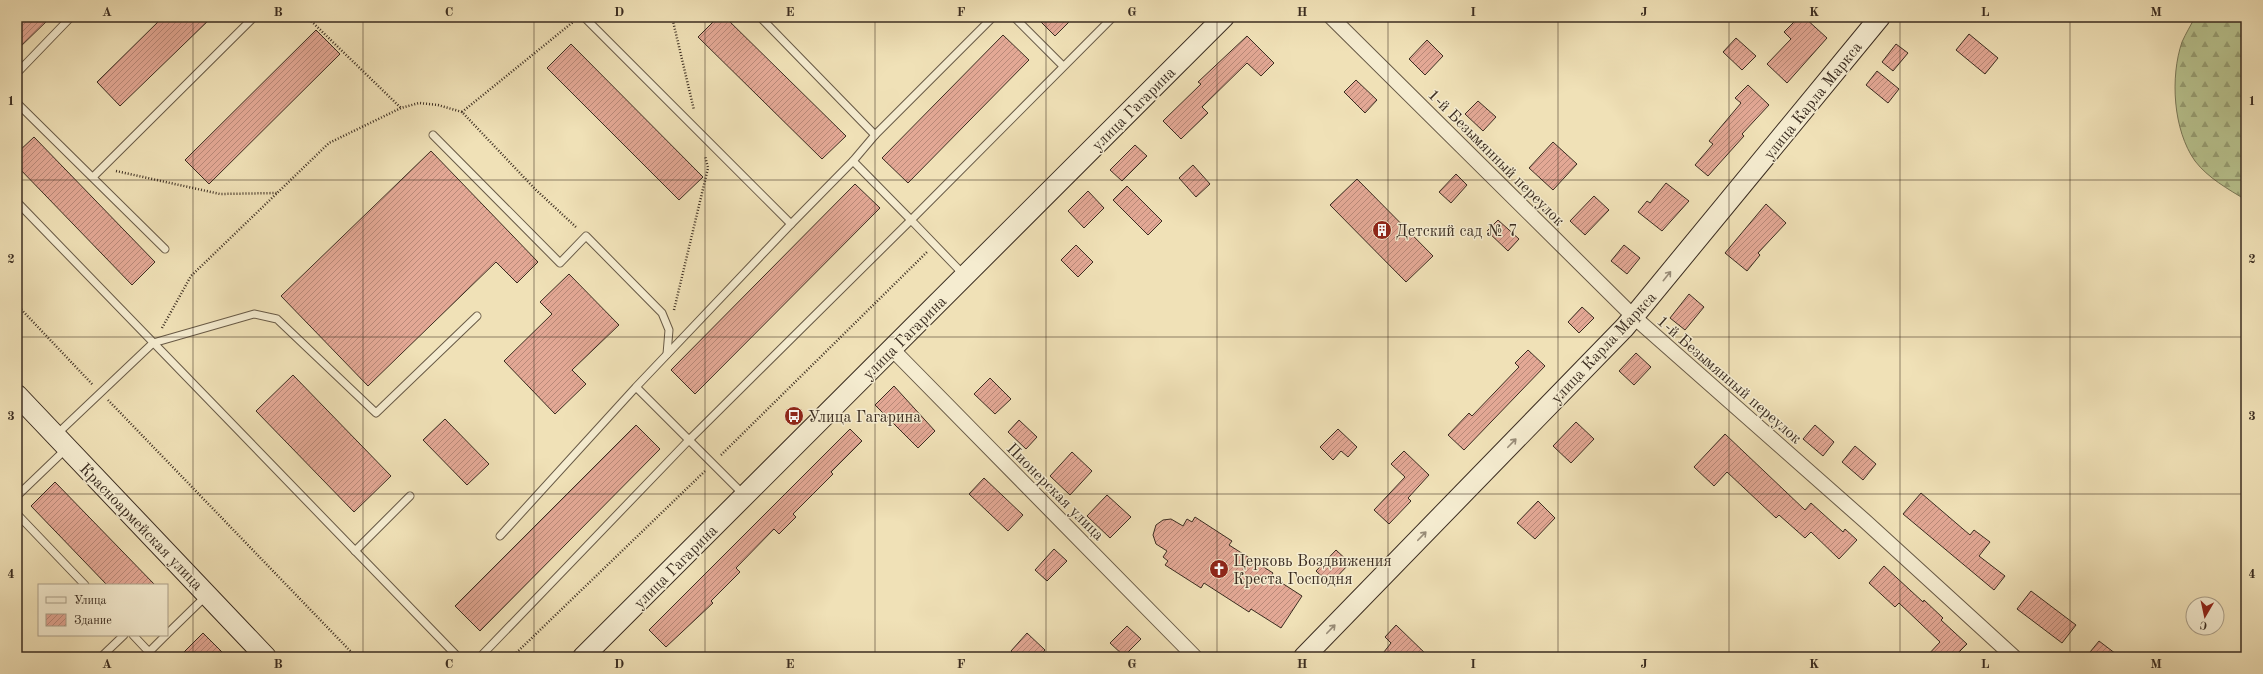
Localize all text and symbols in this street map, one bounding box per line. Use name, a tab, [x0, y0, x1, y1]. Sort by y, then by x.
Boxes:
text: A	[102, 6, 112, 19]
text: B	[273, 6, 283, 19]
text: C	[445, 6, 453, 19]
text: D	[614, 6, 624, 19]
text: E	[786, 6, 795, 19]
text: F	[957, 6, 966, 19]
text: G	[1127, 6, 1137, 19]
text: H	[1297, 6, 1308, 19]
text: I	[1470, 6, 1476, 19]
text: J	[1640, 6, 1648, 19]
text: K	[1809, 6, 1819, 19]
text: L	[1981, 6, 1990, 19]
text: M	[2150, 6, 2162, 19]
street label: улица Карла Маркса	[1761, 39, 1866, 163]
street label: улица Гагарина	[1090, 65, 1179, 154]
street label: 1-й Безымянный переулок	[1424, 87, 1567, 230]
text: 1	[7, 95, 15, 108]
text: 1	[2248, 95, 2256, 108]
building icon: Детский сад № 7	[1371, 219, 1393, 241]
place label: Детский сад № 7	[1396, 224, 1518, 240]
text: 2	[7, 253, 15, 266]
text: 2	[2248, 253, 2256, 266]
one-way arrow	[1663, 270, 1672, 281]
street label: улица Карла Маркса	[1549, 289, 1660, 407]
street label: улица Гагарина	[861, 294, 950, 383]
street label: 1-й Безымянный переулок	[1653, 314, 1804, 447]
bus stop icon: Улица Гагарина	[783, 405, 805, 427]
text: 3	[7, 410, 15, 423]
place label: Улица Гагарина	[808, 410, 921, 426]
text: 3	[2248, 410, 2256, 423]
one-way arrow	[1507, 438, 1517, 448]
street label: Пионерская улица	[1003, 441, 1106, 544]
street label: Красноармейская улица	[76, 461, 205, 594]
street label: улица Гагарина	[632, 523, 721, 612]
one-way arrow	[1417, 531, 1426, 541]
place label: Церковь Воздвижения Креста Господня	[1233, 554, 1392, 588]
church icon: Церковь Воздвижения Креста Господня	[1208, 558, 1230, 580]
text: 4	[7, 568, 15, 581]
text: 4	[2248, 568, 2256, 581]
legend	[38, 584, 168, 636]
text: Улица	[74, 595, 107, 607]
north arrow	[2185, 596, 2225, 636]
text: Здание	[74, 615, 112, 627]
text: С	[2199, 618, 2208, 630]
one-way arrow	[1326, 624, 1336, 634]
text: A	[102, 658, 112, 671]
text: B	[273, 658, 283, 671]
text: C	[445, 658, 453, 671]
text: D	[614, 658, 624, 671]
text: E	[786, 658, 795, 671]
text: F	[957, 658, 966, 671]
text: G	[1127, 658, 1137, 671]
text: H	[1297, 658, 1308, 671]
text: I	[1470, 658, 1476, 671]
text: J	[1640, 658, 1648, 671]
text: K	[1809, 658, 1819, 671]
text: L	[1981, 658, 1990, 671]
text: M	[2150, 658, 2162, 671]

